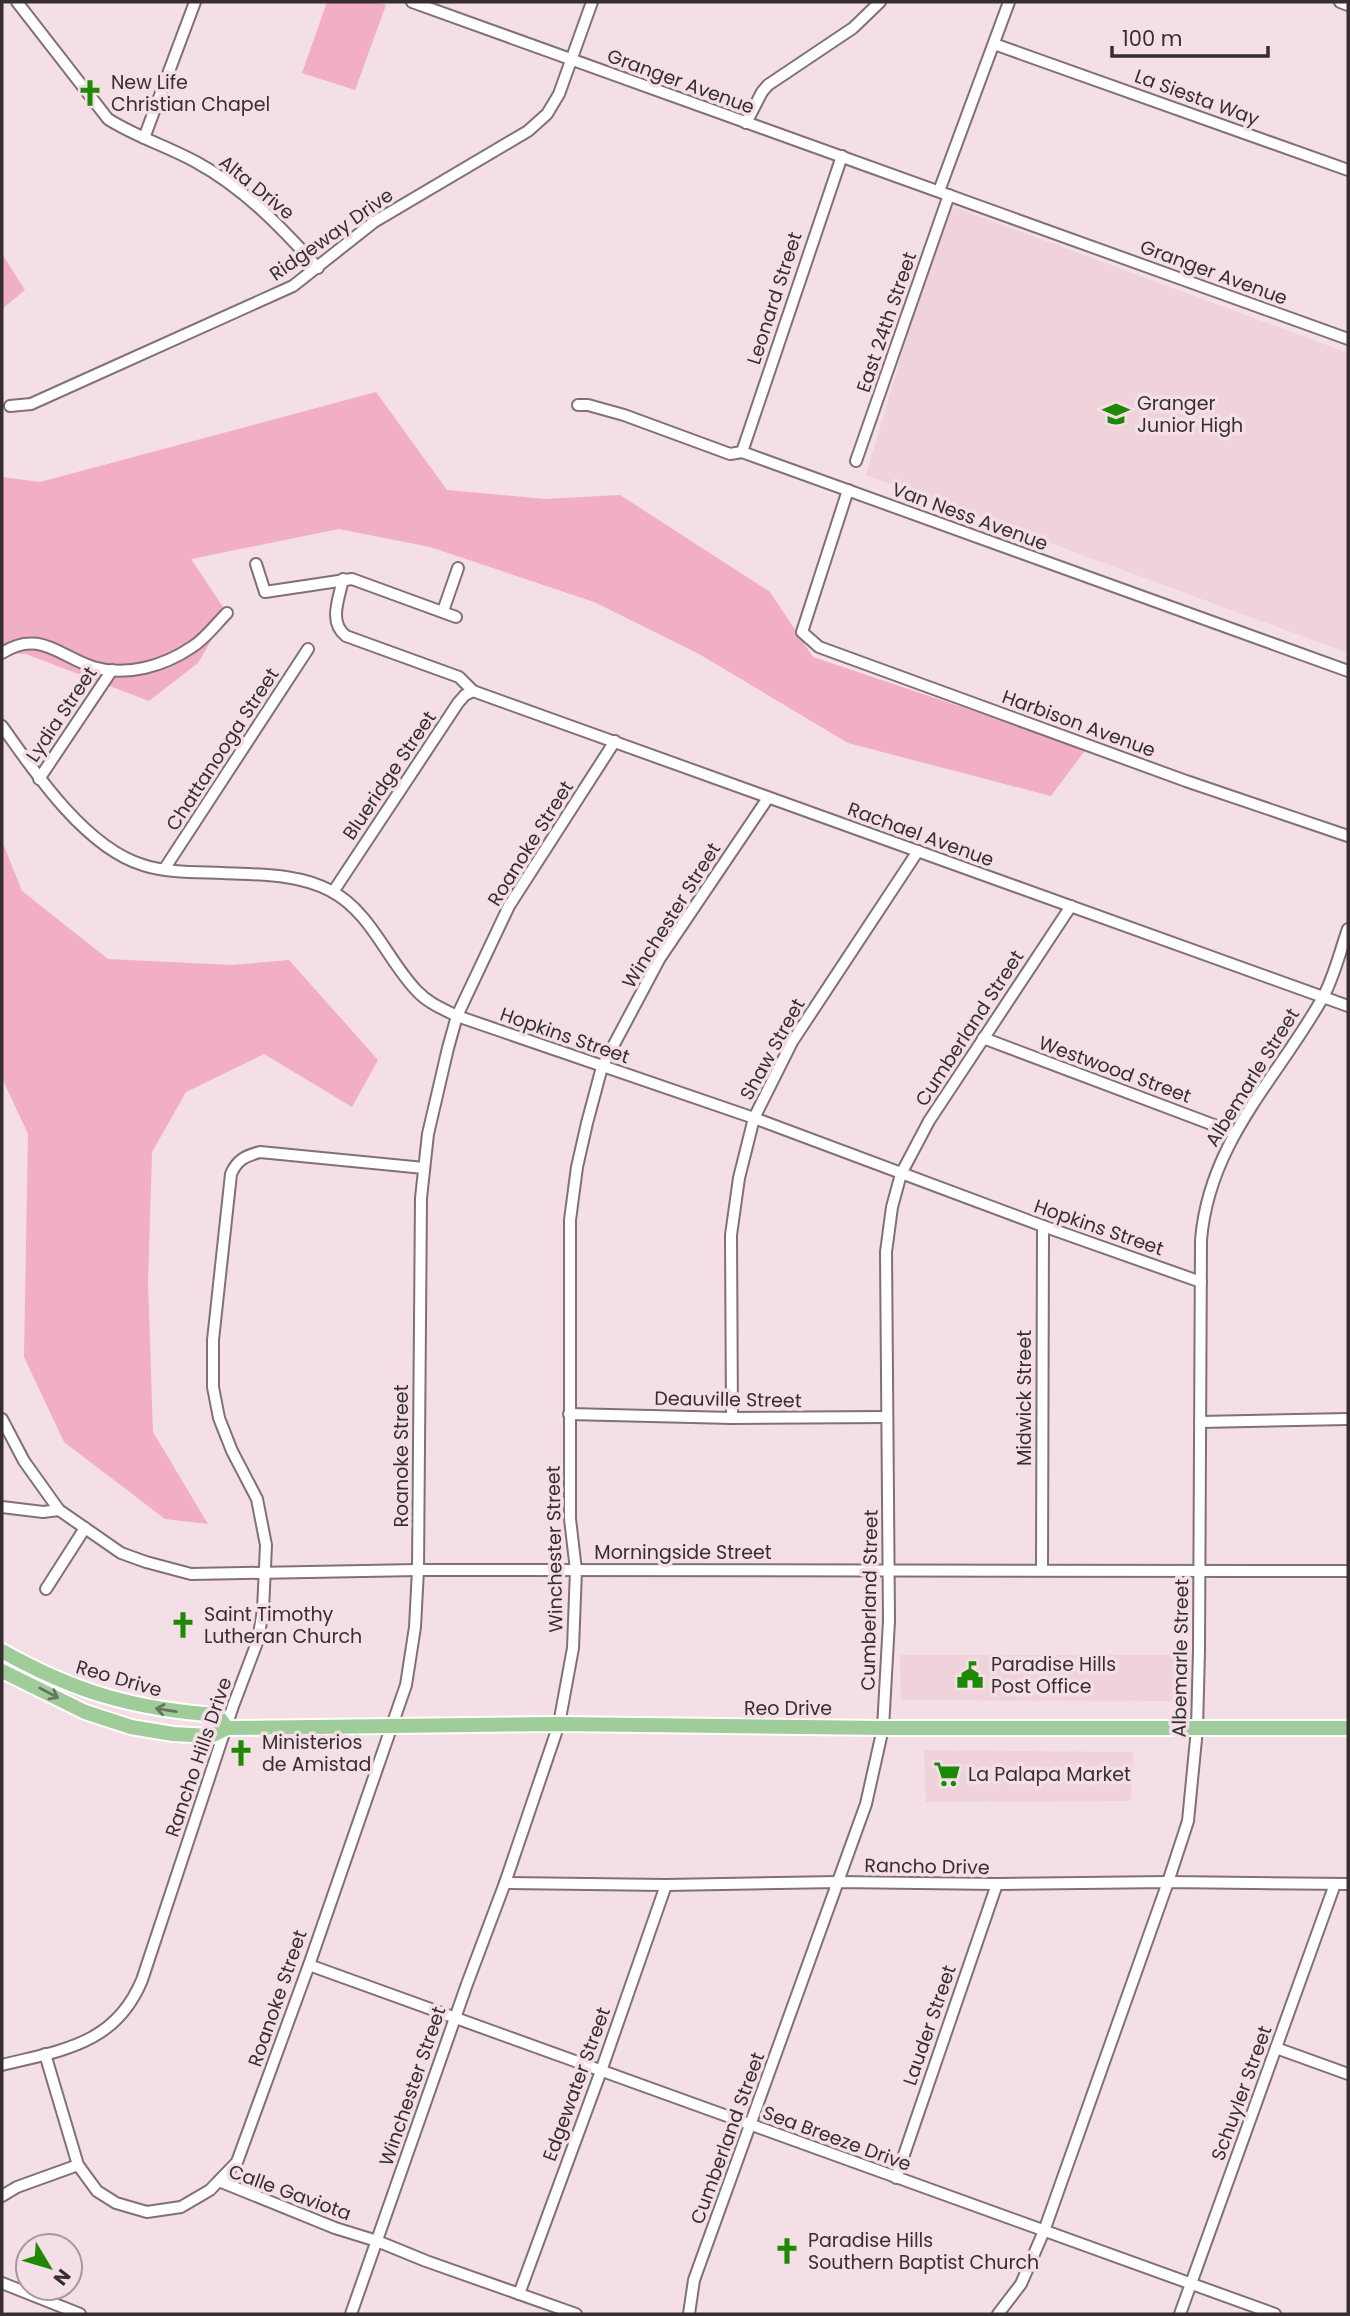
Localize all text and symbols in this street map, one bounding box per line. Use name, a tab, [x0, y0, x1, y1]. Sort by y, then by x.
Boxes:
scale bar	[1112, 14, 1268, 58]
text: 100 m	[1122, 24, 1182, 53]
street label: Granger Avenue	[603, 42, 758, 121]
street label: La Siesta Way	[1131, 62, 1263, 133]
place label: New Life Christian Chapel	[111, 69, 270, 118]
church icon: New Life Christian Chapel	[75, 78, 105, 108]
street label: Alta Drive	[213, 149, 300, 226]
street label: Ridgeway Drive	[264, 182, 399, 287]
street label: Leonard Street	[740, 228, 809, 368]
street label: Granger Avenue	[1136, 233, 1291, 312]
street label: East 24th Street	[850, 248, 923, 396]
place label: Granger Junior High	[1137, 390, 1243, 439]
school or university icon: Granger Junior High	[1101, 399, 1131, 429]
street label: Van Ness Avenue	[888, 476, 1052, 557]
street label: Lydia Street	[19, 661, 103, 767]
street label: Chattanooga Street	[160, 663, 285, 836]
street label: Harbison Avenue	[998, 683, 1159, 764]
street label: Blueridge Street	[336, 705, 443, 845]
street label: Roanoke Street	[481, 775, 580, 911]
street label: Rachael Avenue	[844, 795, 998, 873]
street label: Winchester Street	[616, 837, 727, 993]
street label: Cumberland Street	[909, 945, 1030, 1112]
street label: Shaw Street	[733, 993, 812, 1105]
street label: Hopkins Street	[496, 1001, 633, 1070]
street label: Albemarle Street	[1199, 1003, 1306, 1152]
street label: Westwood Street	[1035, 1029, 1195, 1110]
street label: Hopkins Street	[1030, 1193, 1167, 1262]
street label: Midwick Street	[1011, 1330, 1038, 1466]
street label: Roanoke Street	[388, 1384, 415, 1528]
street label: Deauville Street	[654, 1385, 802, 1414]
street label: Winchester Street	[540, 1465, 569, 1633]
street label: Cumberland Street	[854, 1509, 885, 1691]
street label: Morningside Street	[594, 1539, 772, 1566]
street label: Albemarle Street	[1166, 1578, 1195, 1738]
place label: Saint Timothy Lutheran Church	[204, 1601, 362, 1650]
church icon: Saint Timothy Lutheran Church	[168, 1610, 198, 1640]
place label: Paradise Hills Post Office	[991, 1651, 1116, 1700]
street label: Reo Drive	[73, 1653, 165, 1704]
public building icon: Paradise Hills Post Office	[955, 1660, 985, 1690]
street label: Rancho Hills Drive	[158, 1674, 238, 1841]
one-way arrow	[38, 1687, 59, 1700]
street label: Reo Drive	[744, 1695, 832, 1722]
one-way arrow	[155, 1704, 178, 1717]
place label: Ministerios de Amistad	[262, 1729, 371, 1778]
church icon: Ministerios de Amistad	[226, 1738, 256, 1768]
supermarket icon: La Palapa Market	[932, 1759, 962, 1789]
place label: La Palapa Market	[968, 1761, 1131, 1788]
street label: Rancho Drive	[864, 1852, 990, 1881]
street label: Roanoke Street	[241, 1926, 314, 2070]
street label: Lauder Street	[896, 1961, 963, 2089]
street label: Winchester Street	[372, 2003, 452, 2170]
street label: Edgewater Street	[536, 2003, 617, 2165]
street label: Schuyler Street	[1205, 2022, 1278, 2164]
street label: Cumberland Street	[684, 2048, 771, 2228]
street label: Sea Breeze Drive	[759, 2099, 915, 2178]
street label: Calle Gaviota	[225, 2158, 355, 2227]
place label: Paradise Hills Southern Baptist Church	[808, 2227, 1039, 2276]
north arrow	[14, 2232, 84, 2302]
church icon: Paradise Hills Southern Baptist Church	[772, 2236, 802, 2266]
text: N	[47, 2263, 77, 2291]

